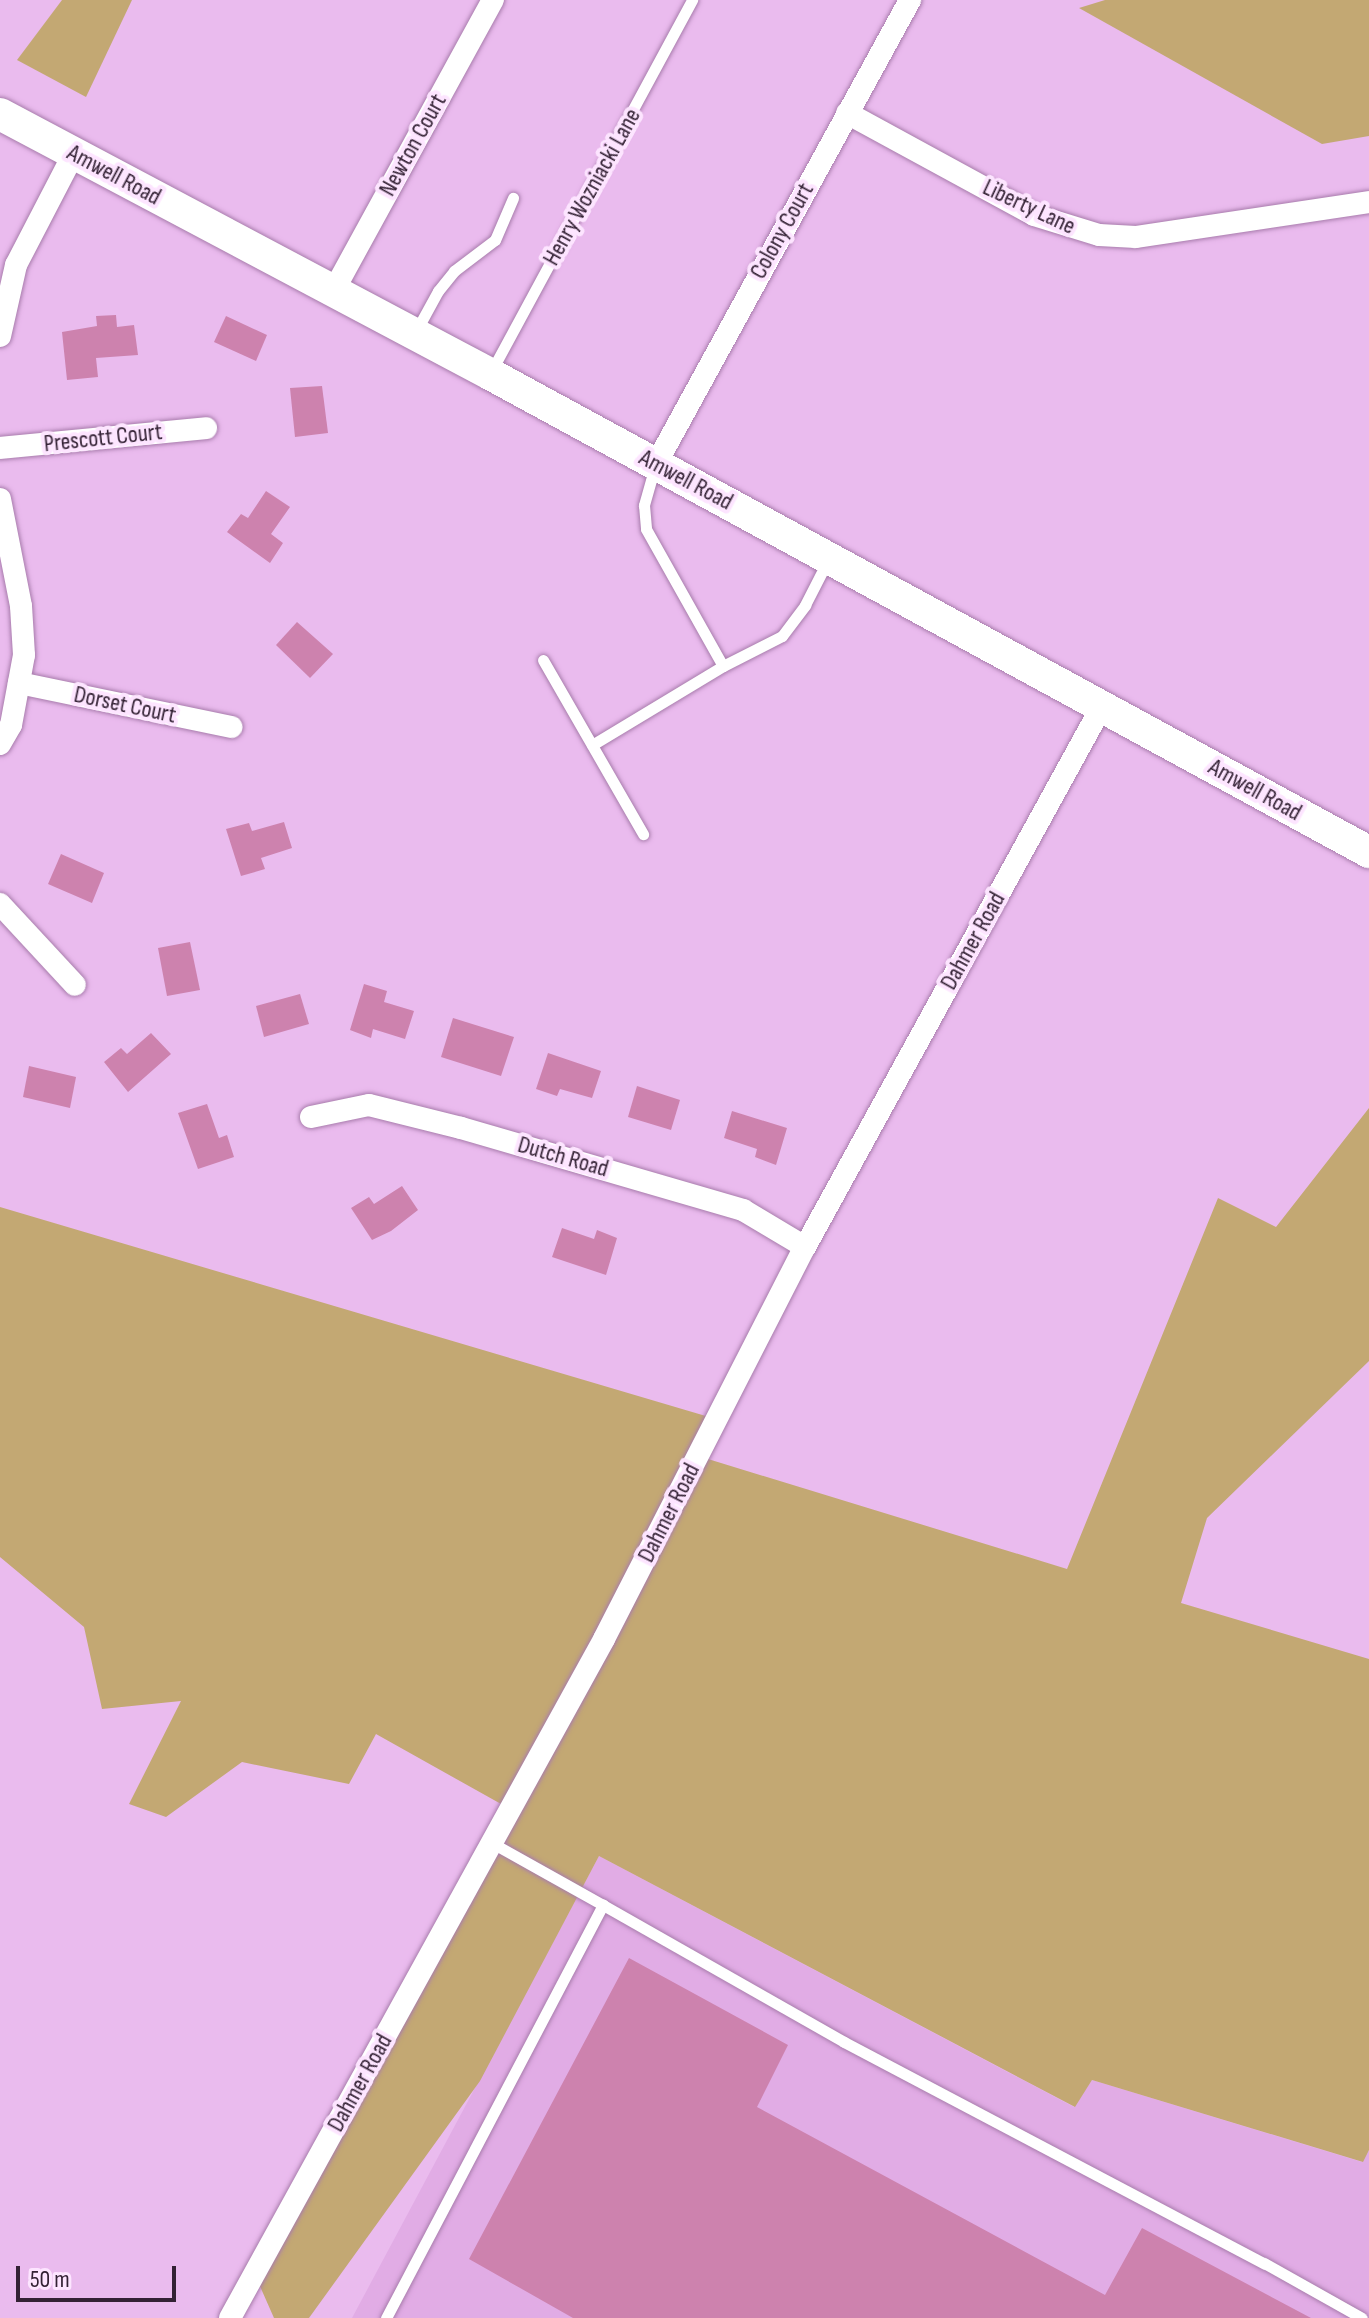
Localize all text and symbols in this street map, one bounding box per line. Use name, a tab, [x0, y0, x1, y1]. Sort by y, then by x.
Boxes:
street label: Newton Court	[373, 89, 453, 201]
street label: Henry Wozniacki Lane	[537, 104, 647, 270]
street label: Amwell Road	[62, 138, 166, 212]
street label: Liberty Lane	[978, 173, 1080, 241]
street label: Colony Court	[744, 178, 820, 284]
street label: Prescott Court	[42, 417, 164, 459]
street label: Amwell Road	[634, 443, 738, 517]
street label: Dorset Court	[71, 680, 179, 730]
street label: Amwell Road	[1203, 753, 1307, 827]
street label: Dahmer Road	[934, 887, 1012, 995]
street label: Dutch Road	[515, 1130, 611, 1184]
street label: Dahmer Road	[632, 1459, 706, 1567]
street label: Dahmer Road	[321, 2029, 399, 2137]
scale bar	[20, 2250, 180, 2300]
text: 50 m	[30, 2265, 70, 2294]

